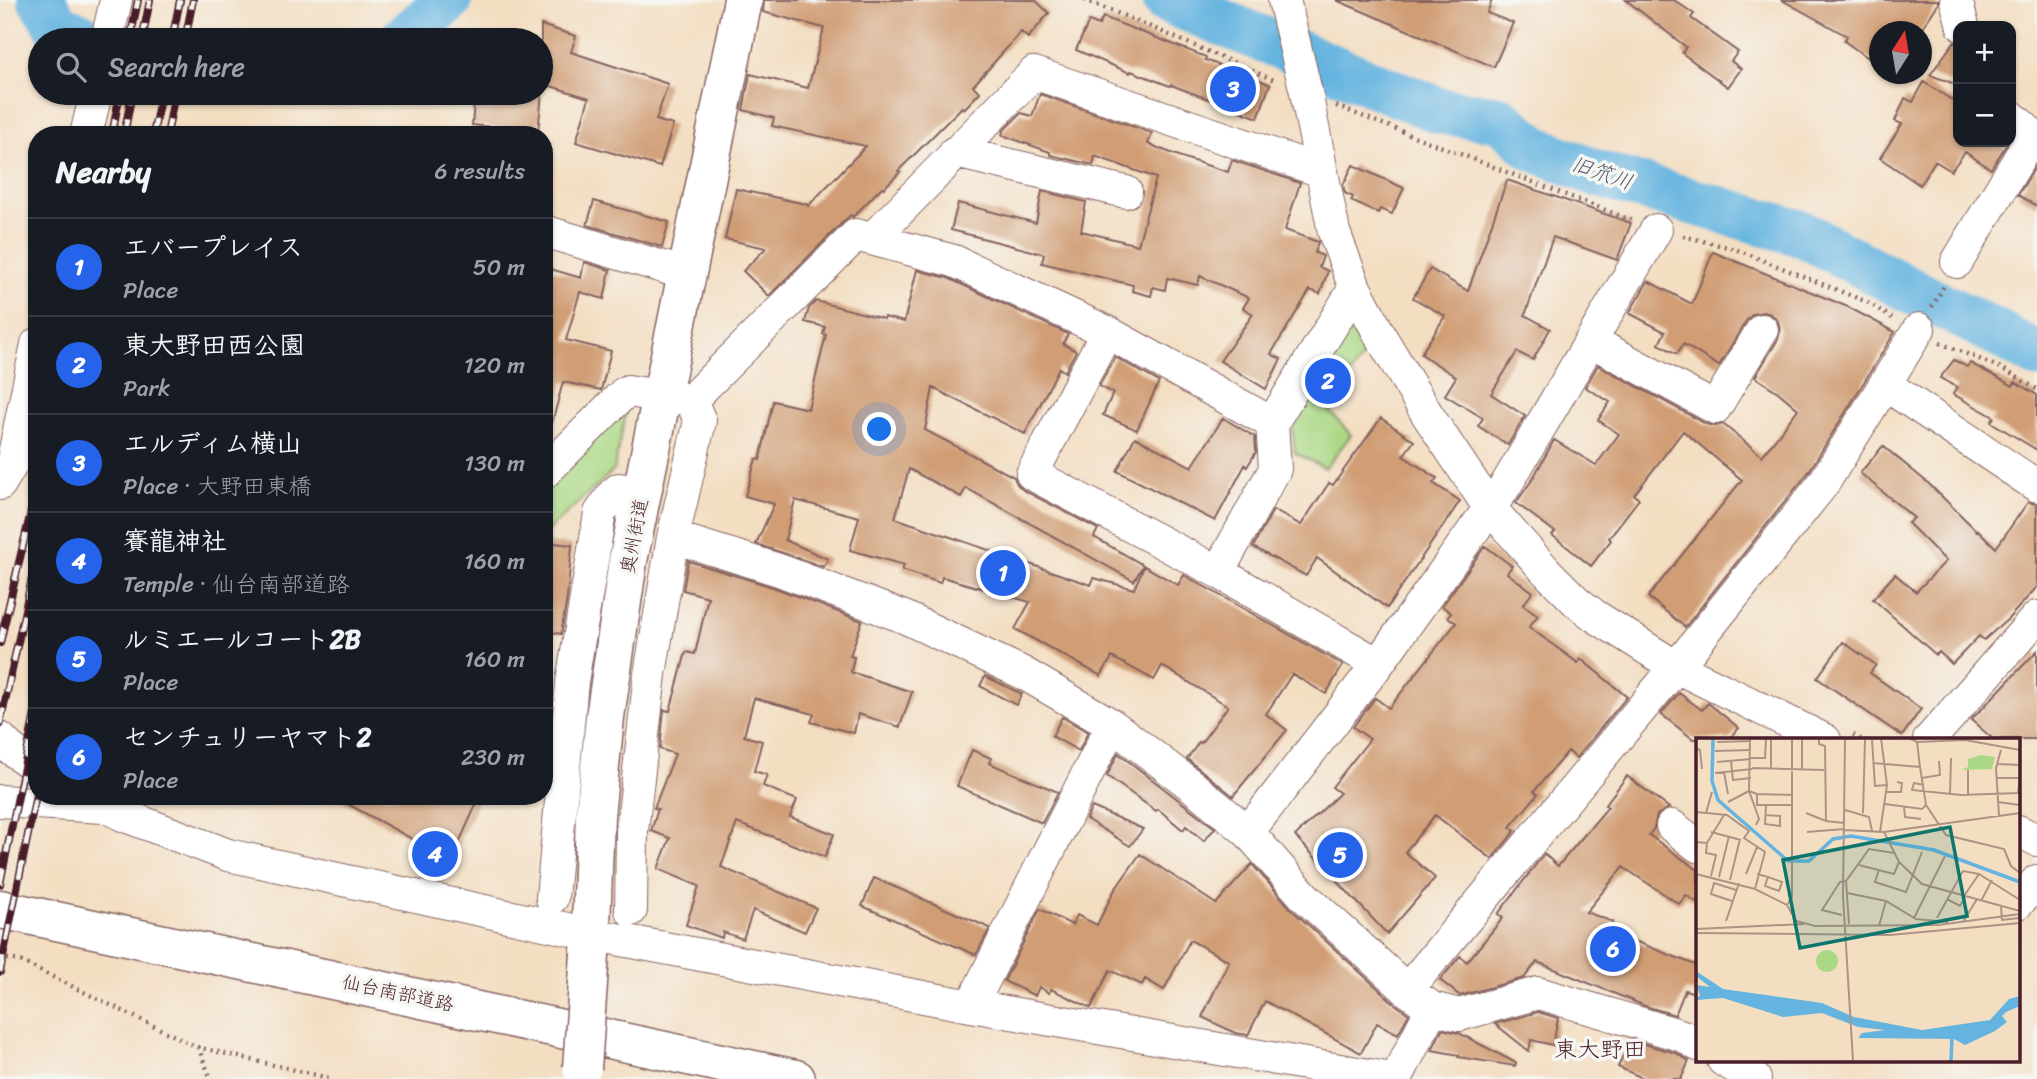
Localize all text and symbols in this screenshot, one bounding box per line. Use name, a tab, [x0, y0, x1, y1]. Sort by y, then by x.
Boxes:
north arrow	[1869, 21, 1932, 84]
map controls	[1953, 21, 2016, 147]
button: +	[1953, 21, 2016, 84]
search box	[28, 28, 553, 105]
text: Search here	[108, 44, 245, 90]
icon: search	[52, 48, 90, 86]
pin: 3	[1210, 63, 1256, 115]
button: −	[1953, 84, 2016, 147]
text: Nearby	[56, 145, 151, 199]
water label: 旧笊川	[1566, 145, 1638, 201]
text: 6 results	[435, 151, 525, 192]
text: エバープレイス	[123, 224, 303, 270]
text: 1	[74, 247, 84, 288]
text: 50 m	[473, 247, 525, 288]
text: Place	[123, 270, 178, 311]
text: 東大野田西公園	[123, 322, 305, 368]
text: 2	[72, 345, 86, 386]
text: 120 m	[464, 345, 525, 386]
pin: 2	[1305, 355, 1351, 407]
text: Park	[123, 368, 170, 409]
your location	[862, 412, 896, 446]
text: エルディム横山	[123, 420, 302, 466]
text: 3	[73, 443, 85, 484]
text: 130 m	[464, 443, 525, 484]
text: Place · 大野田東橋	[123, 466, 312, 507]
street label: 奥州街道	[611, 496, 657, 576]
text: 賽龍神社	[123, 518, 227, 564]
text: 4	[72, 541, 86, 582]
text: 160 m	[464, 541, 525, 582]
pin: 1	[980, 547, 1026, 599]
text: Temple · 仙台南部道路	[123, 564, 350, 605]
text: ルミエールコート2B	[123, 616, 361, 662]
text: 5	[72, 639, 86, 680]
text: 160 m	[464, 639, 525, 680]
text: Place	[123, 662, 178, 703]
text: センチュリーヤマト2	[123, 714, 371, 760]
text: 6	[72, 737, 86, 778]
text: 230 m	[461, 737, 525, 778]
inset map	[1696, 738, 2020, 1062]
text: Place	[123, 760, 178, 801]
pin: 4	[412, 828, 458, 880]
pin: 5	[1317, 829, 1363, 881]
pin: 6	[1590, 923, 1636, 975]
street label: 仙台南部道路	[339, 965, 457, 1021]
district label: 東大野田	[1554, 1029, 1646, 1070]

